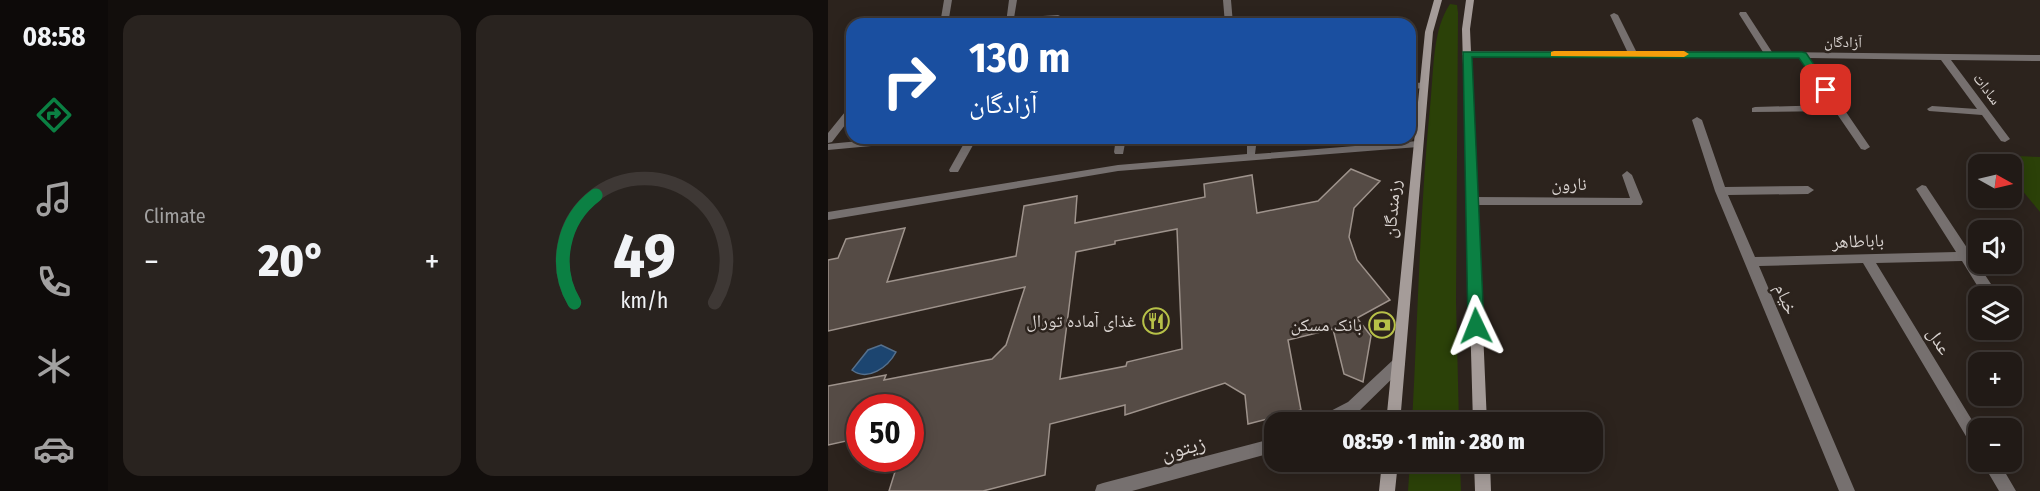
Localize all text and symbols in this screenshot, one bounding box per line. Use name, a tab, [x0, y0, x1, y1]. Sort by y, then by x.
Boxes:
text: 08:58	[23, 21, 85, 53]
text: 130 m	[969, 33, 1070, 83]
street label: آزادگان	[1824, 33, 1863, 52]
icon: right	[870, 42, 948, 120]
pin	[1800, 64, 1851, 115]
street label: سادات	[1969, 70, 2005, 109]
icon: arrive	[1809, 73, 1842, 106]
text: آزادگان	[969, 88, 1037, 120]
icon: directions	[33, 94, 75, 136]
north arrow	[1968, 154, 2022, 208]
map controls	[1968, 154, 2022, 472]
street label: نارون	[1551, 173, 1587, 195]
icon: music	[33, 178, 75, 220]
street label: رزمندگان	[1378, 179, 1406, 239]
text: Climate	[144, 204, 206, 228]
text: 49	[613, 219, 676, 294]
button: sound	[1968, 220, 2022, 274]
street label: باباطاهر	[1831, 229, 1884, 253]
text: 20°	[258, 234, 325, 288]
text: −	[144, 242, 159, 282]
text: +	[424, 242, 440, 282]
icon: phone	[33, 261, 75, 303]
street label: خیام	[1769, 280, 1802, 318]
button: layers	[1968, 286, 2022, 340]
text: km/h	[620, 288, 668, 314]
position arrow	[1444, 294, 1508, 358]
restaurant icon: غذای آماده تورال	[1141, 306, 1171, 336]
place label: غذای آماده تورال	[1026, 310, 1136, 332]
bank icon: بانک مسکن	[1367, 310, 1397, 340]
place label: بانک مسکن	[1290, 314, 1362, 336]
street label: عدل	[1922, 323, 1956, 359]
icon: climate	[33, 345, 75, 387]
button: +	[1968, 352, 2022, 406]
speed limit sign: 50	[846, 394, 924, 472]
button: −	[1968, 418, 2022, 472]
icon: car	[33, 428, 75, 470]
text: 08:59 · 1 min · 280 m	[1342, 428, 1525, 455]
street label: زیتون	[1158, 430, 1208, 466]

